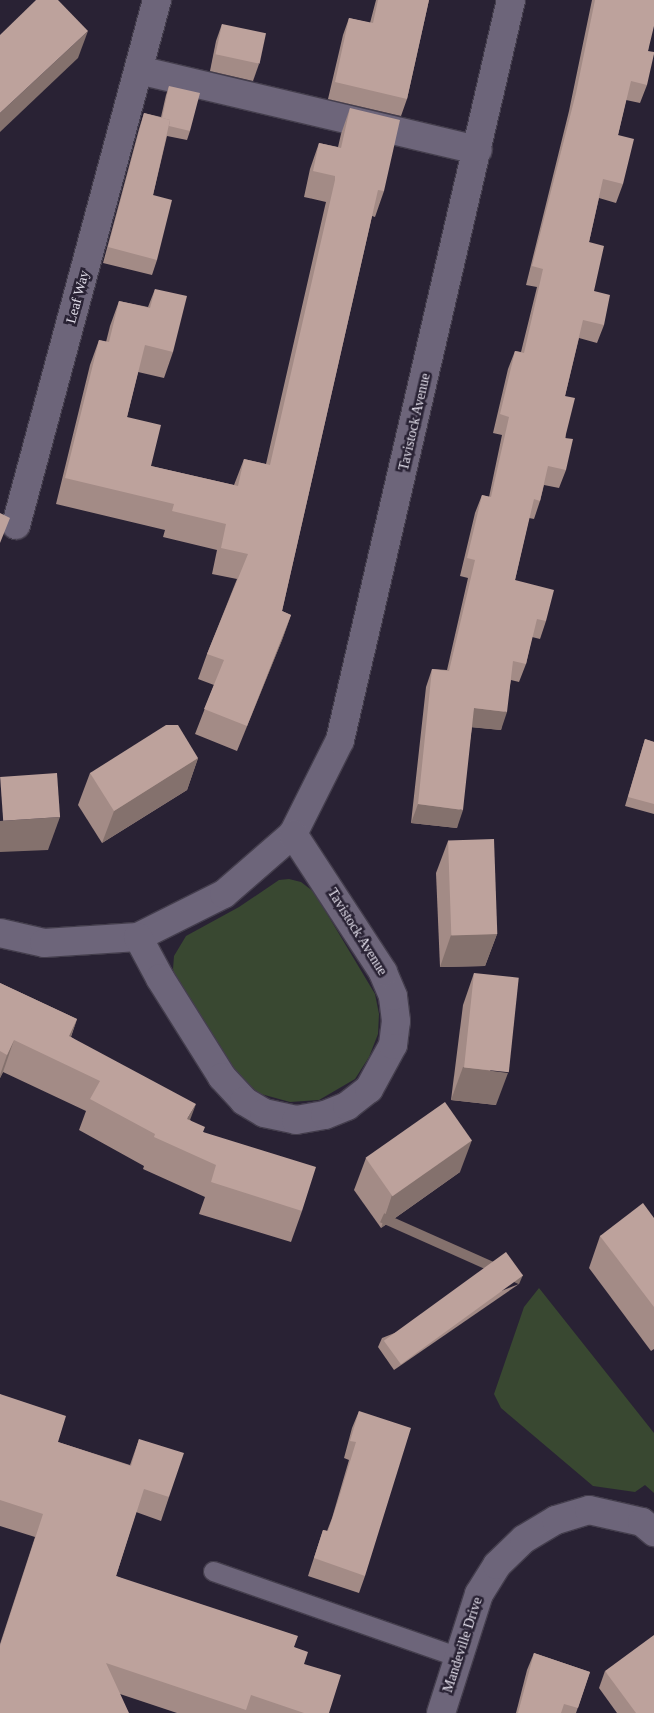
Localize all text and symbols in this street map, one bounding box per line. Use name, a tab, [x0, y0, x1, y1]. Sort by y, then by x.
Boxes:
street label: Leaf Way	[63, 269, 93, 325]
street label: Tavistock Avenue	[396, 371, 434, 473]
street label: Tavistock Avenue	[323, 885, 391, 979]
street label: Mandeville Drive	[440, 1595, 486, 1695]

